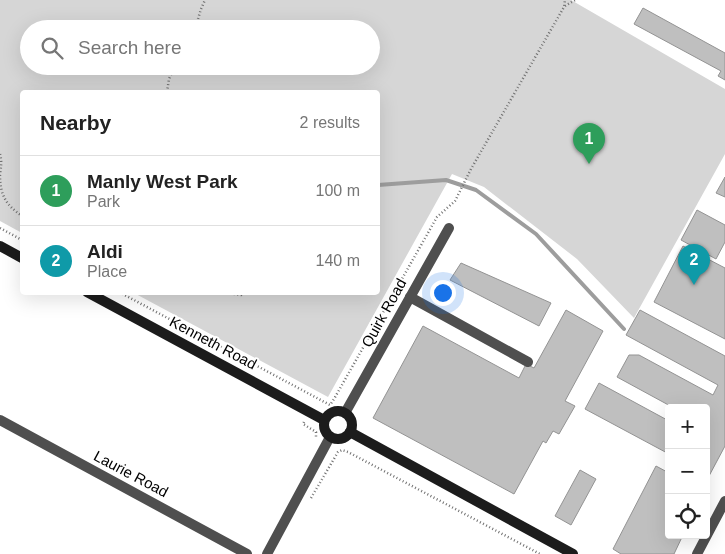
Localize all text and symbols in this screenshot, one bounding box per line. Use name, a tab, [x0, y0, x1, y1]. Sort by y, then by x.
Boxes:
search box	[20, 20, 380, 75]
icon: search	[38, 34, 66, 62]
text: Search here	[78, 37, 182, 58]
text: Nearby	[40, 111, 111, 134]
text: 2 results	[300, 114, 360, 131]
pin: 1	[573, 123, 605, 164]
text: Manly West Park	[87, 171, 238, 192]
text: 1	[52, 182, 60, 199]
text: 100 m	[316, 182, 360, 199]
text: Park	[87, 193, 120, 210]
text: Aldi	[87, 241, 123, 262]
pin: 2	[678, 244, 710, 285]
text: 2	[52, 252, 60, 269]
text: 140 m	[316, 252, 360, 269]
text: Place	[87, 263, 127, 280]
street label: Quirk Road	[358, 275, 409, 350]
your location	[430, 280, 456, 306]
street label: Kenneth Road	[167, 313, 260, 373]
map controls	[665, 404, 710, 539]
button: +	[665, 404, 710, 449]
street label: Laurie Road	[91, 447, 171, 500]
button: −	[665, 449, 710, 494]
button: locate	[665, 494, 710, 539]

